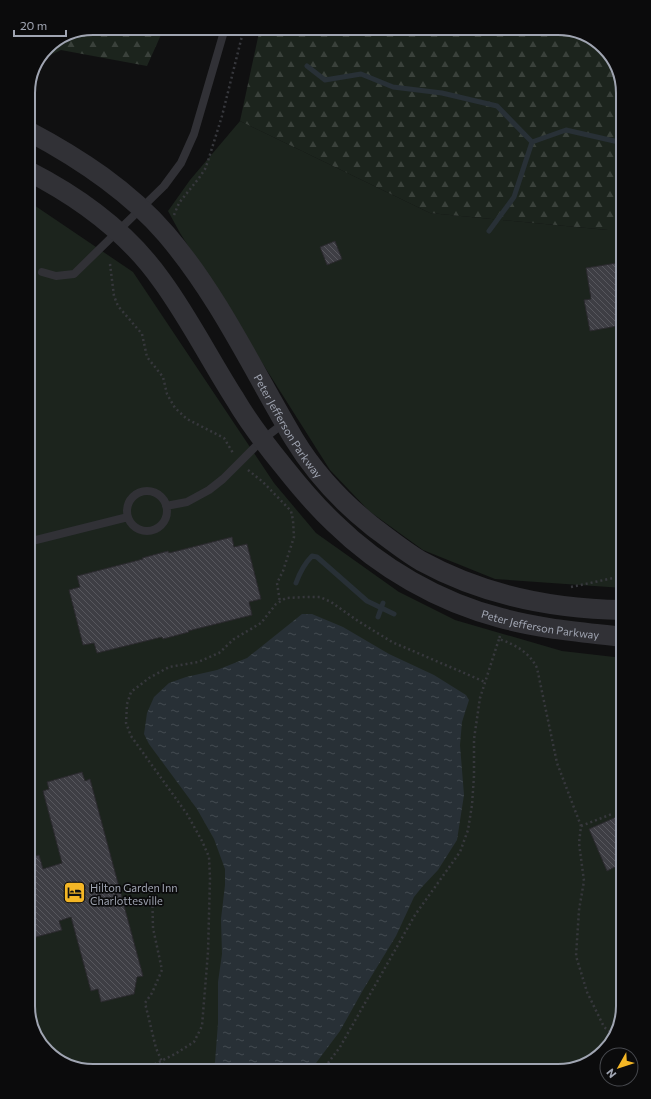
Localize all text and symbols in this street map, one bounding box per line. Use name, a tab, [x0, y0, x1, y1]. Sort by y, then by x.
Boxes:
scale bar	[14, 12, 66, 38]
text: 20 m	[20, 18, 47, 32]
street label: Peter Jefferson Parkway	[252, 371, 326, 480]
street label: Peter Jefferson Parkway	[480, 606, 600, 641]
hotel icon: Hilton Garden Inn Charlottesville	[61, 880, 87, 906]
place label: Hilton Garden Inn Charlottesville	[90, 881, 178, 907]
north arrow	[599, 1047, 639, 1087]
text: N	[603, 1066, 618, 1081]

